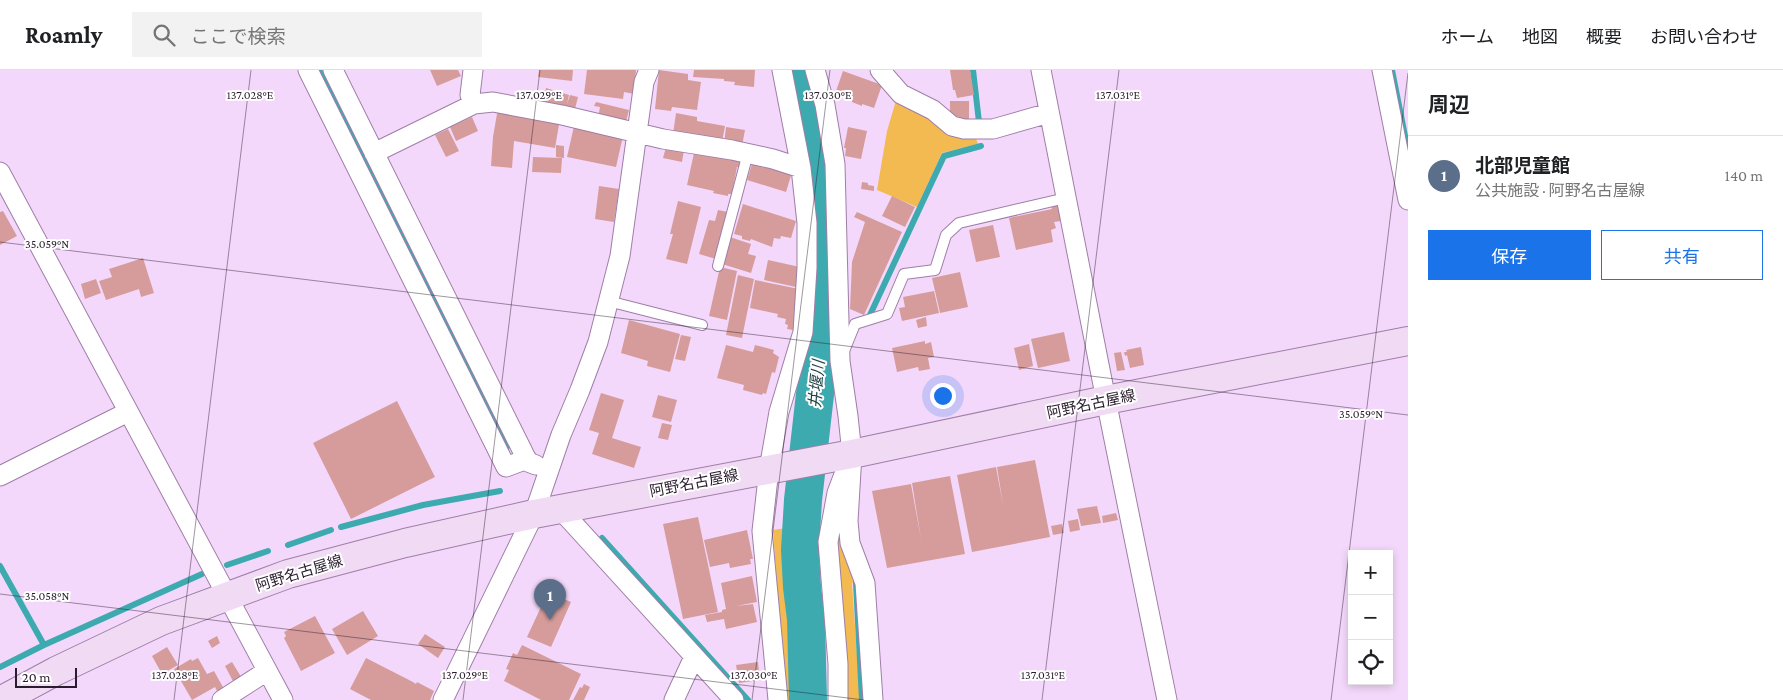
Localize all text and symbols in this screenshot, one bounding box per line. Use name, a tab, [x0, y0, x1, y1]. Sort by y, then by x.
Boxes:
search box	[132, 12, 482, 57]
text: Roamly	[25, 21, 102, 48]
icon: search	[150, 21, 178, 49]
text: ここで検索	[190, 26, 285, 47]
text: ホーム	[1441, 27, 1494, 47]
text: 地図	[1522, 27, 1558, 47]
text: 概要	[1586, 27, 1622, 47]
text: お問い合わせ	[1650, 27, 1758, 47]
text: 137.028°E	[227, 88, 274, 102]
text: 137.029°E	[516, 88, 563, 102]
text: 137.030°E	[805, 88, 852, 102]
text: 137.031°E	[1096, 88, 1140, 102]
text: 周辺	[1428, 93, 1470, 117]
text: 北部児童館	[1475, 155, 1570, 176]
text: 1	[1441, 167, 1447, 184]
text: 140 m	[1725, 167, 1763, 184]
text: 公共施設 · 阿野名古屋線	[1475, 182, 1645, 199]
button: 保存	[1428, 230, 1591, 280]
button: 共有	[1601, 230, 1763, 280]
text: 35.059°N	[25, 237, 69, 251]
water label: 井堰川	[806, 357, 827, 409]
your location	[930, 383, 956, 409]
street label: 阿野名古屋線	[1045, 387, 1137, 421]
text: 35.059°N	[1339, 407, 1383, 421]
street label: 阿野名古屋線	[648, 467, 740, 499]
map controls	[1348, 550, 1393, 685]
button: +	[1348, 550, 1393, 595]
street label: 阿野名古屋線	[254, 552, 344, 594]
pin: 1	[534, 579, 566, 620]
text: 35.058°N	[25, 589, 69, 603]
button: −	[1348, 595, 1393, 640]
button: locate	[1348, 640, 1393, 685]
scale bar	[15, 665, 78, 688]
text: 137.028°E	[152, 668, 199, 682]
text: 137.029°E	[442, 668, 489, 682]
text: 137.030°E	[731, 668, 778, 682]
text: 137.031°E	[1021, 668, 1065, 682]
text: 20 m	[22, 669, 50, 685]

